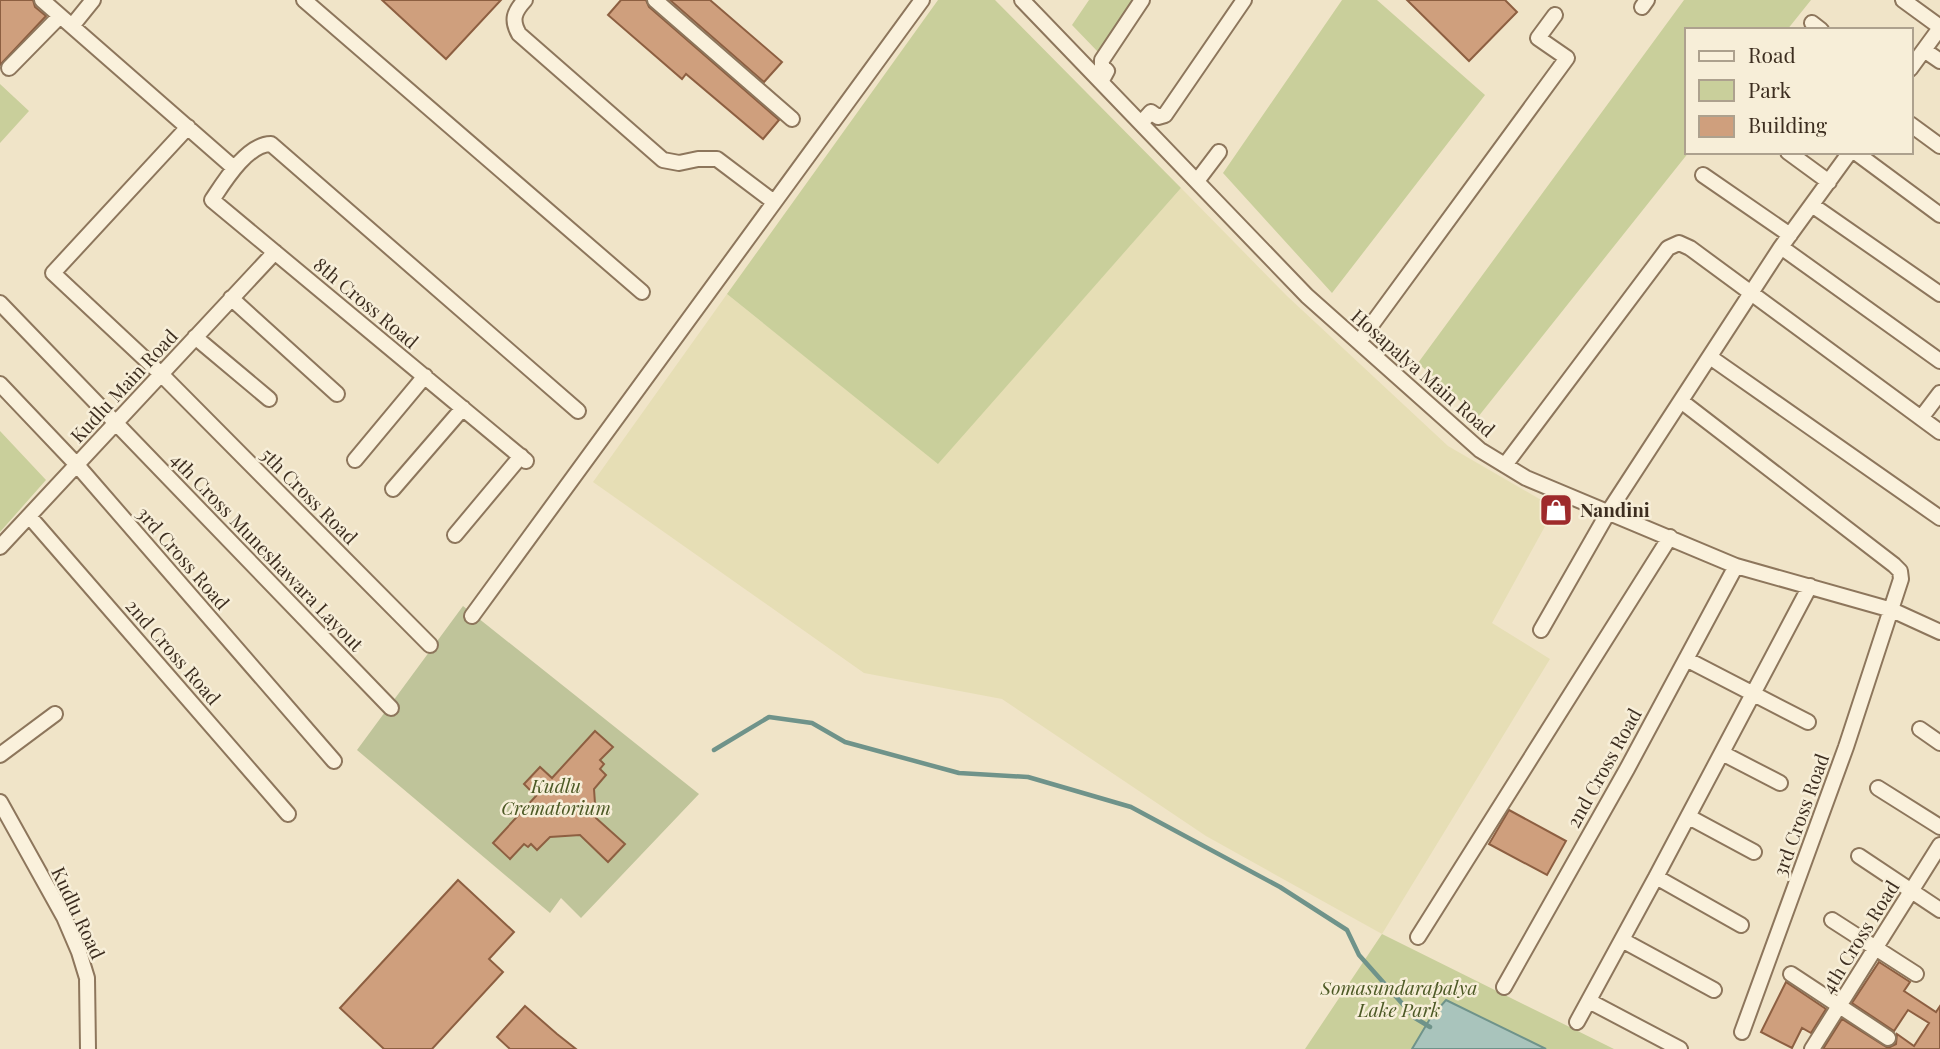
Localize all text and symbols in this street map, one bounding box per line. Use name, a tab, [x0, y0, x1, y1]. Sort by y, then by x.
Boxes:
legend	[1685, 28, 1912, 154]
text: Road	[1748, 40, 1796, 68]
text: Park	[1748, 75, 1792, 103]
text: Building	[1748, 110, 1827, 138]
street label: 8th Cross Road	[309, 251, 424, 354]
street label: Hosapalya Main Road	[1346, 303, 1501, 442]
street label: Kudlu Main Road	[64, 323, 183, 448]
street label: 5th Cross Road	[256, 441, 364, 549]
street label: 4th Cross Muneshawara Layout	[166, 446, 370, 657]
shop icon: Nandini	[1537, 491, 1575, 529]
place label: Nandini	[1580, 496, 1650, 522]
street label: 3rd Cross Road	[132, 500, 236, 615]
street label: 2nd Cross Road	[120, 593, 227, 710]
street label: 2nd Cross Road	[1560, 703, 1647, 832]
street label: 3rd Cross Road	[1766, 750, 1834, 880]
park label: Kudlu Crematorium	[501, 772, 611, 820]
street label: Kudlu Road	[46, 862, 112, 963]
street label: 4th Cross Road	[1814, 875, 1904, 998]
park label: Somasundarapalya Lake Park	[1320, 974, 1477, 1022]

